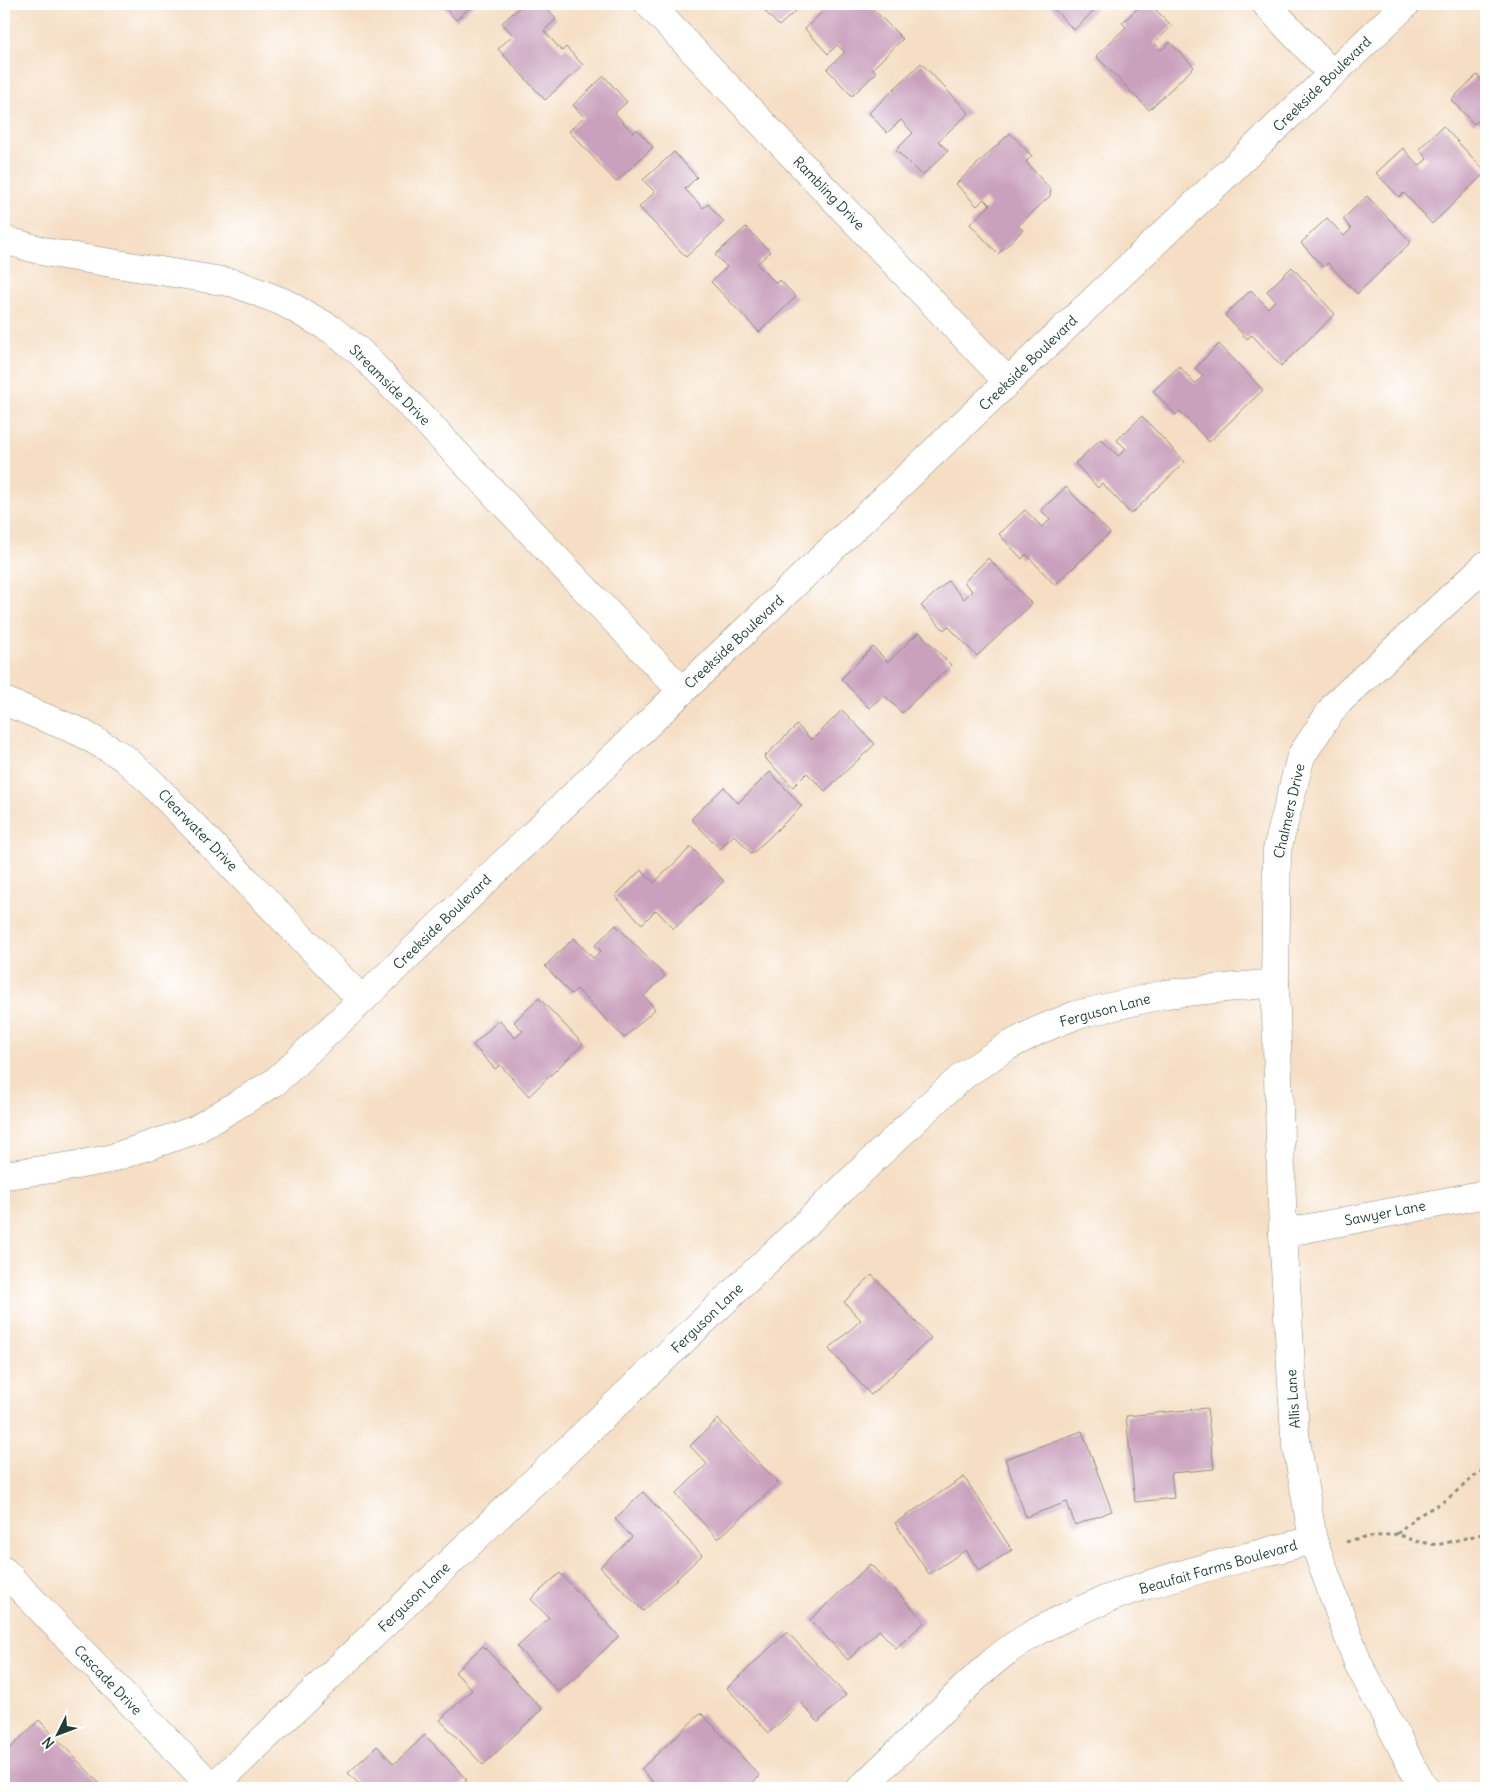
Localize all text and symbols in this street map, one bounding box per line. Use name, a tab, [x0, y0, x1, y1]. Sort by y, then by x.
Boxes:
street label: Creekside Boulevard	[1269, 33, 1375, 135]
street label: Rambling Drive	[789, 152, 869, 234]
street label: Creekside Boulevard	[975, 312, 1081, 414]
street label: Streamside Drive	[346, 341, 434, 429]
street label: Creekside Boulevard	[680, 591, 788, 693]
street label: Chalmers Drive	[1269, 762, 1309, 860]
street label: Clearwater Drive	[154, 785, 242, 875]
street label: Creekside Boulevard	[389, 871, 495, 973]
street label: Ferguson Lane	[1058, 989, 1152, 1031]
street label: Sawyer Lane	[1343, 1196, 1427, 1230]
street label: Ferguson Lane	[667, 1279, 747, 1357]
street label: Allis Lane	[1282, 1369, 1304, 1429]
street label: Beaufait Farms Boulevard	[1137, 1536, 1299, 1598]
street label: Ferguson Lane	[374, 1558, 454, 1636]
street label: Cascade Drive	[70, 1641, 146, 1719]
north arrow	[32, 1710, 82, 1760]
text: N	[38, 1733, 58, 1752]

